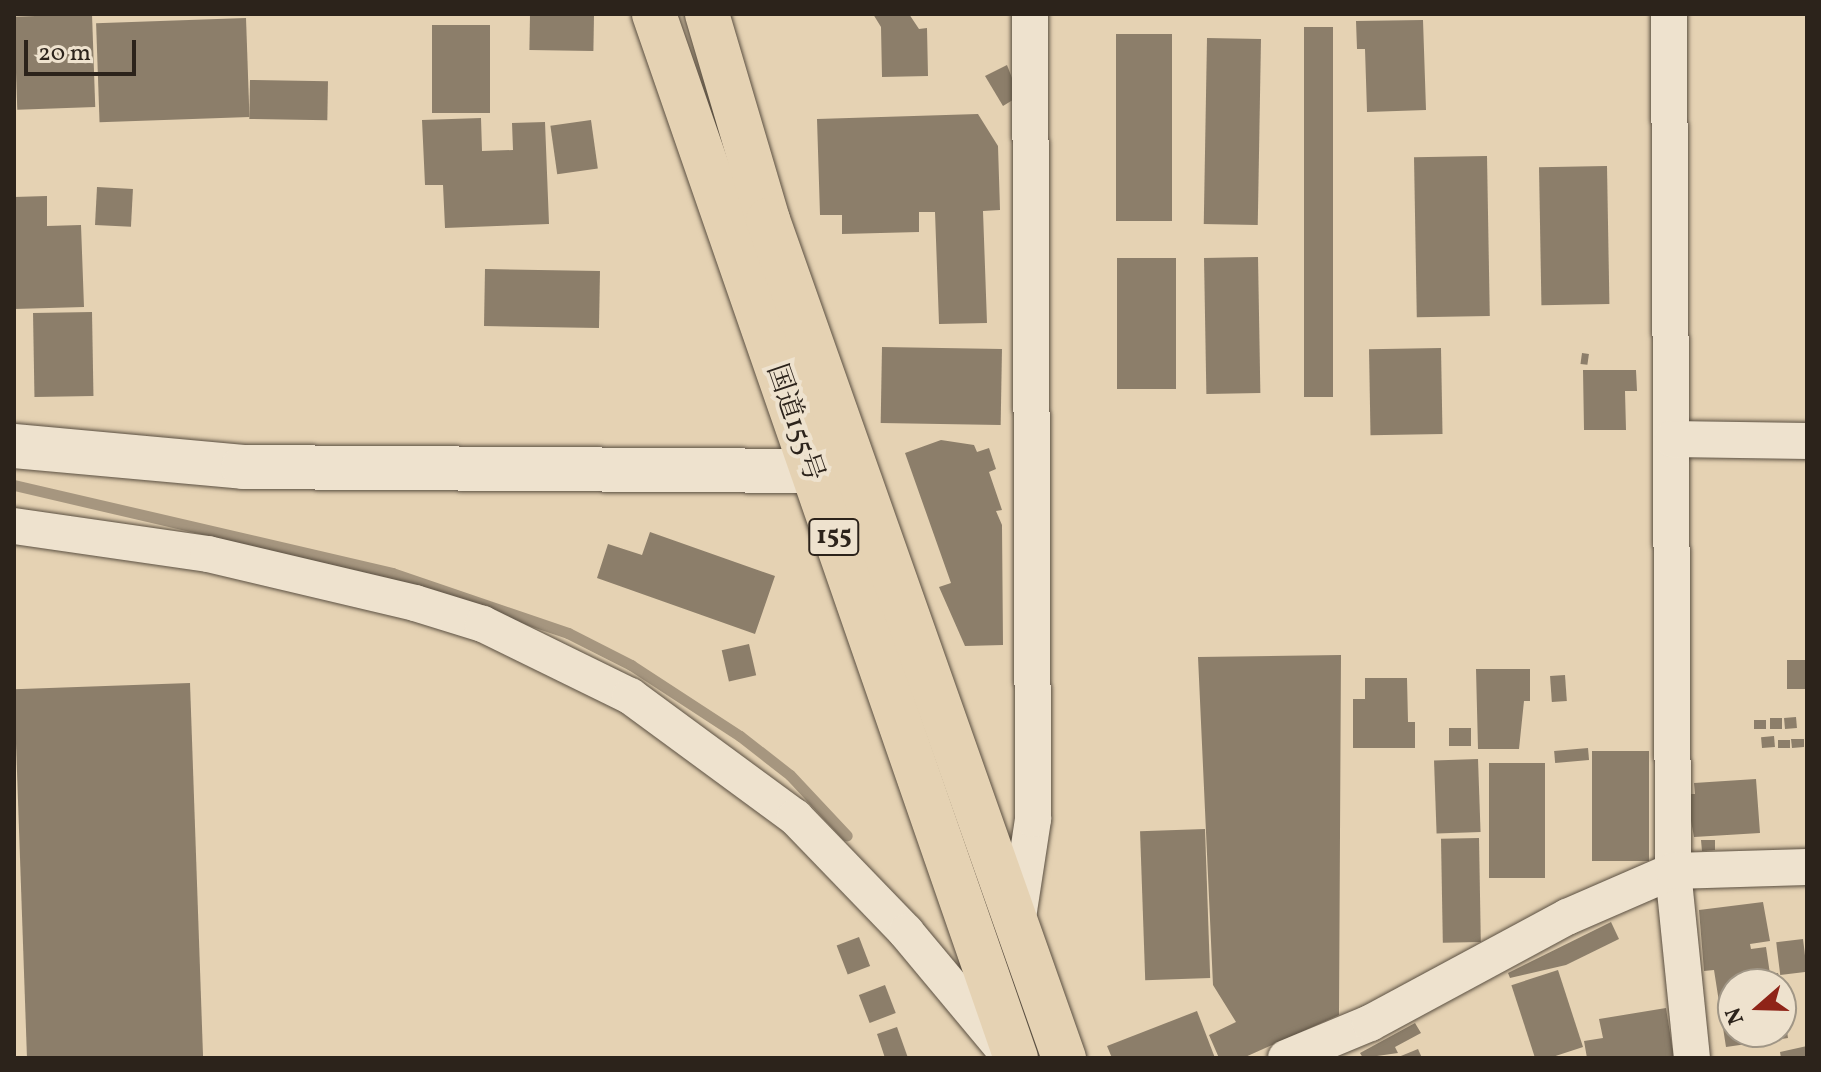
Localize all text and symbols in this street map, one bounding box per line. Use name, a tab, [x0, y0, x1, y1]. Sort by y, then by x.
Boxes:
scale bar	[28, 24, 140, 74]
text: 20 m	[38, 37, 91, 71]
street label: 国道155号	[758, 360, 830, 486]
road number: 155	[808, 515, 860, 559]
north arrow	[1717, 968, 1797, 1048]
text: N	[1719, 1003, 1753, 1029]

